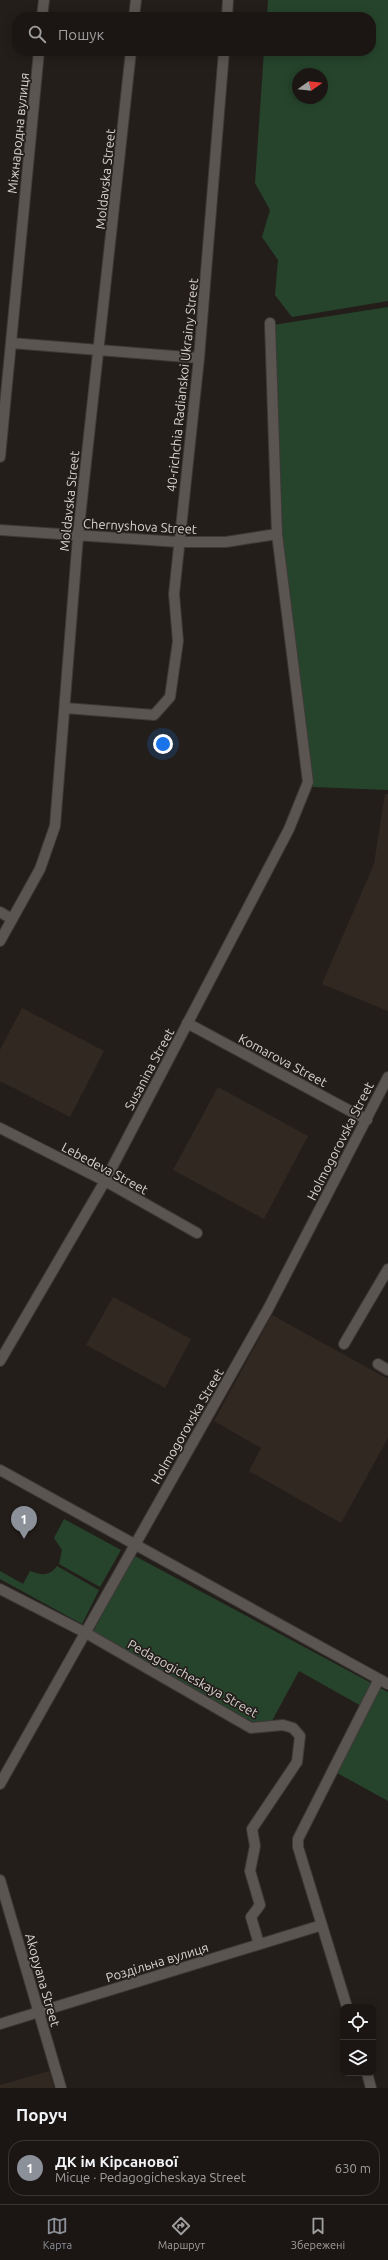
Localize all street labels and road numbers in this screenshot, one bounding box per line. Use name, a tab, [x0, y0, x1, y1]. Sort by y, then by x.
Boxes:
street label: Міжнародна вулиця	[5, 72, 31, 194]
street label: Moldavska Street	[93, 128, 117, 230]
street label: 40-richchia Radianskoi Ukrainy Street	[164, 278, 200, 492]
street label: Moldavska Street	[57, 450, 81, 552]
street label: Chernyshova Street	[83, 516, 197, 536]
street label: Susanina Street	[122, 1026, 176, 1112]
street label: Komarova Street	[236, 1031, 330, 1089]
street label: Holmogorovska Street	[304, 1079, 376, 1203]
street label: Lebedeva Street	[59, 1139, 151, 1197]
street label: Holmogorovska Street	[148, 1366, 226, 1486]
street label: Pedagogicheskaya Street	[126, 1636, 260, 1720]
street label: Akopyana Street	[23, 1932, 63, 2028]
street label: Роздільна вулиця	[104, 1940, 210, 1984]

